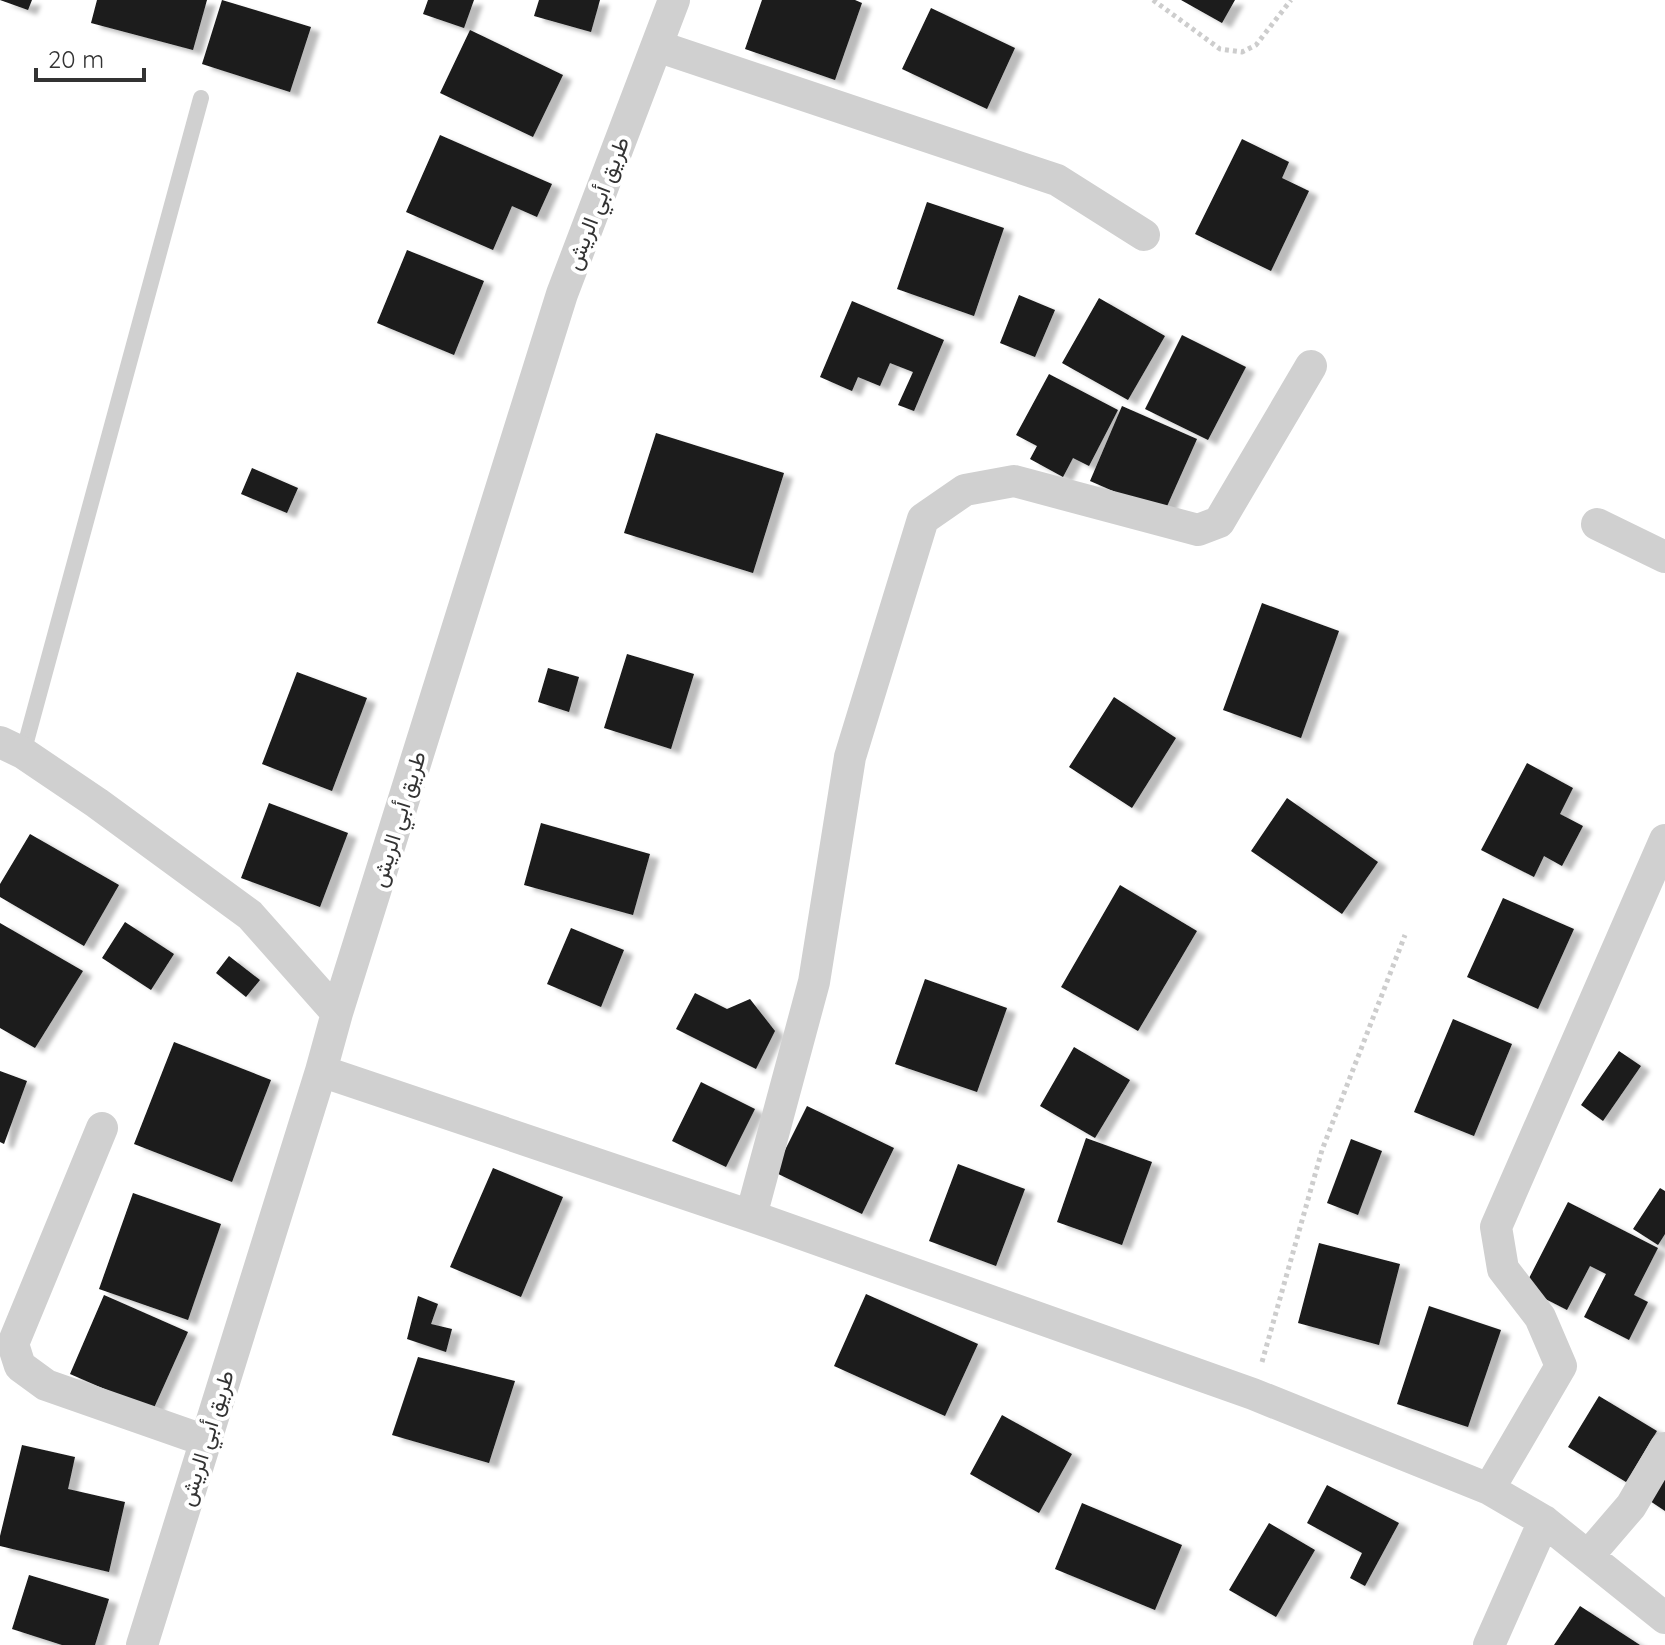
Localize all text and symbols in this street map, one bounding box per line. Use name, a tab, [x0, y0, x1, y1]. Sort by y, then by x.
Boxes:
scale bar	[36, 32, 144, 82]
text: 20 m	[48, 44, 104, 74]
street label: طريق أبي الريش	[559, 132, 640, 275]
street label: طريق أبي الريش	[364, 748, 437, 892]
street label: طريق أبي الريش	[172, 1367, 245, 1511]

